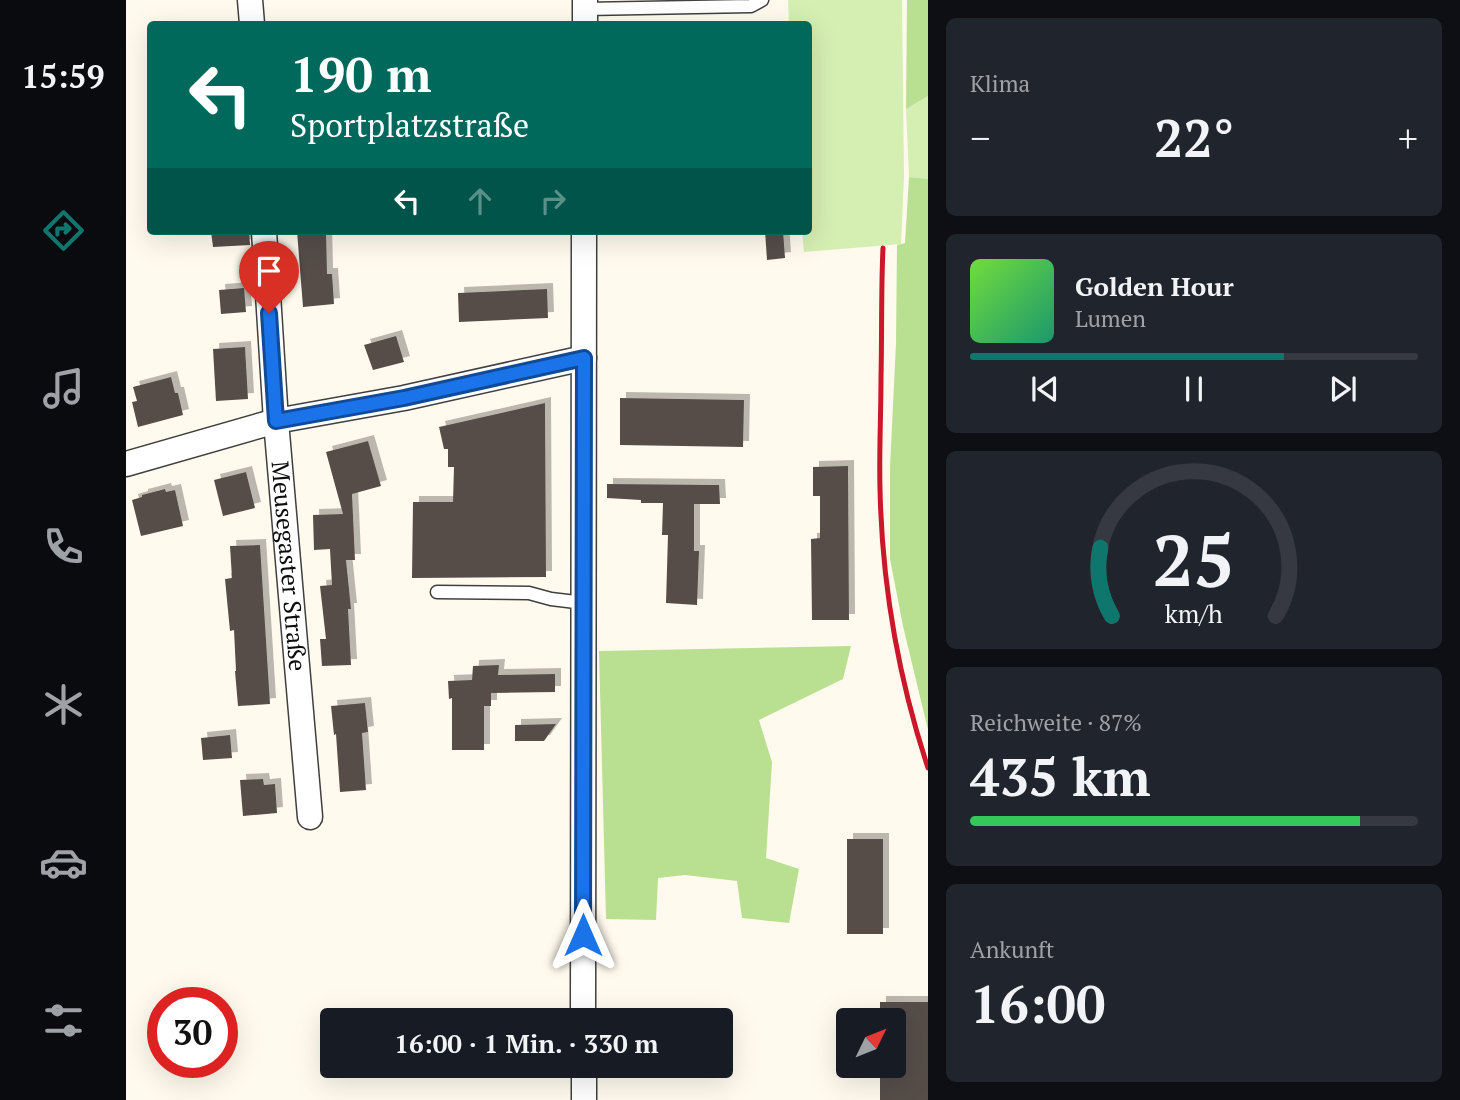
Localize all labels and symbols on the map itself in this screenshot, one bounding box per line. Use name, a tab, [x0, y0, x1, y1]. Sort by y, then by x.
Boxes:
pin	[239, 241, 299, 313]
street label: Meusegaster Straße	[264, 460, 314, 672]
position arrow	[546, 898, 620, 972]
speed limit sign: 30	[147, 987, 238, 1078]
north arrow	[836, 1008, 906, 1078]

